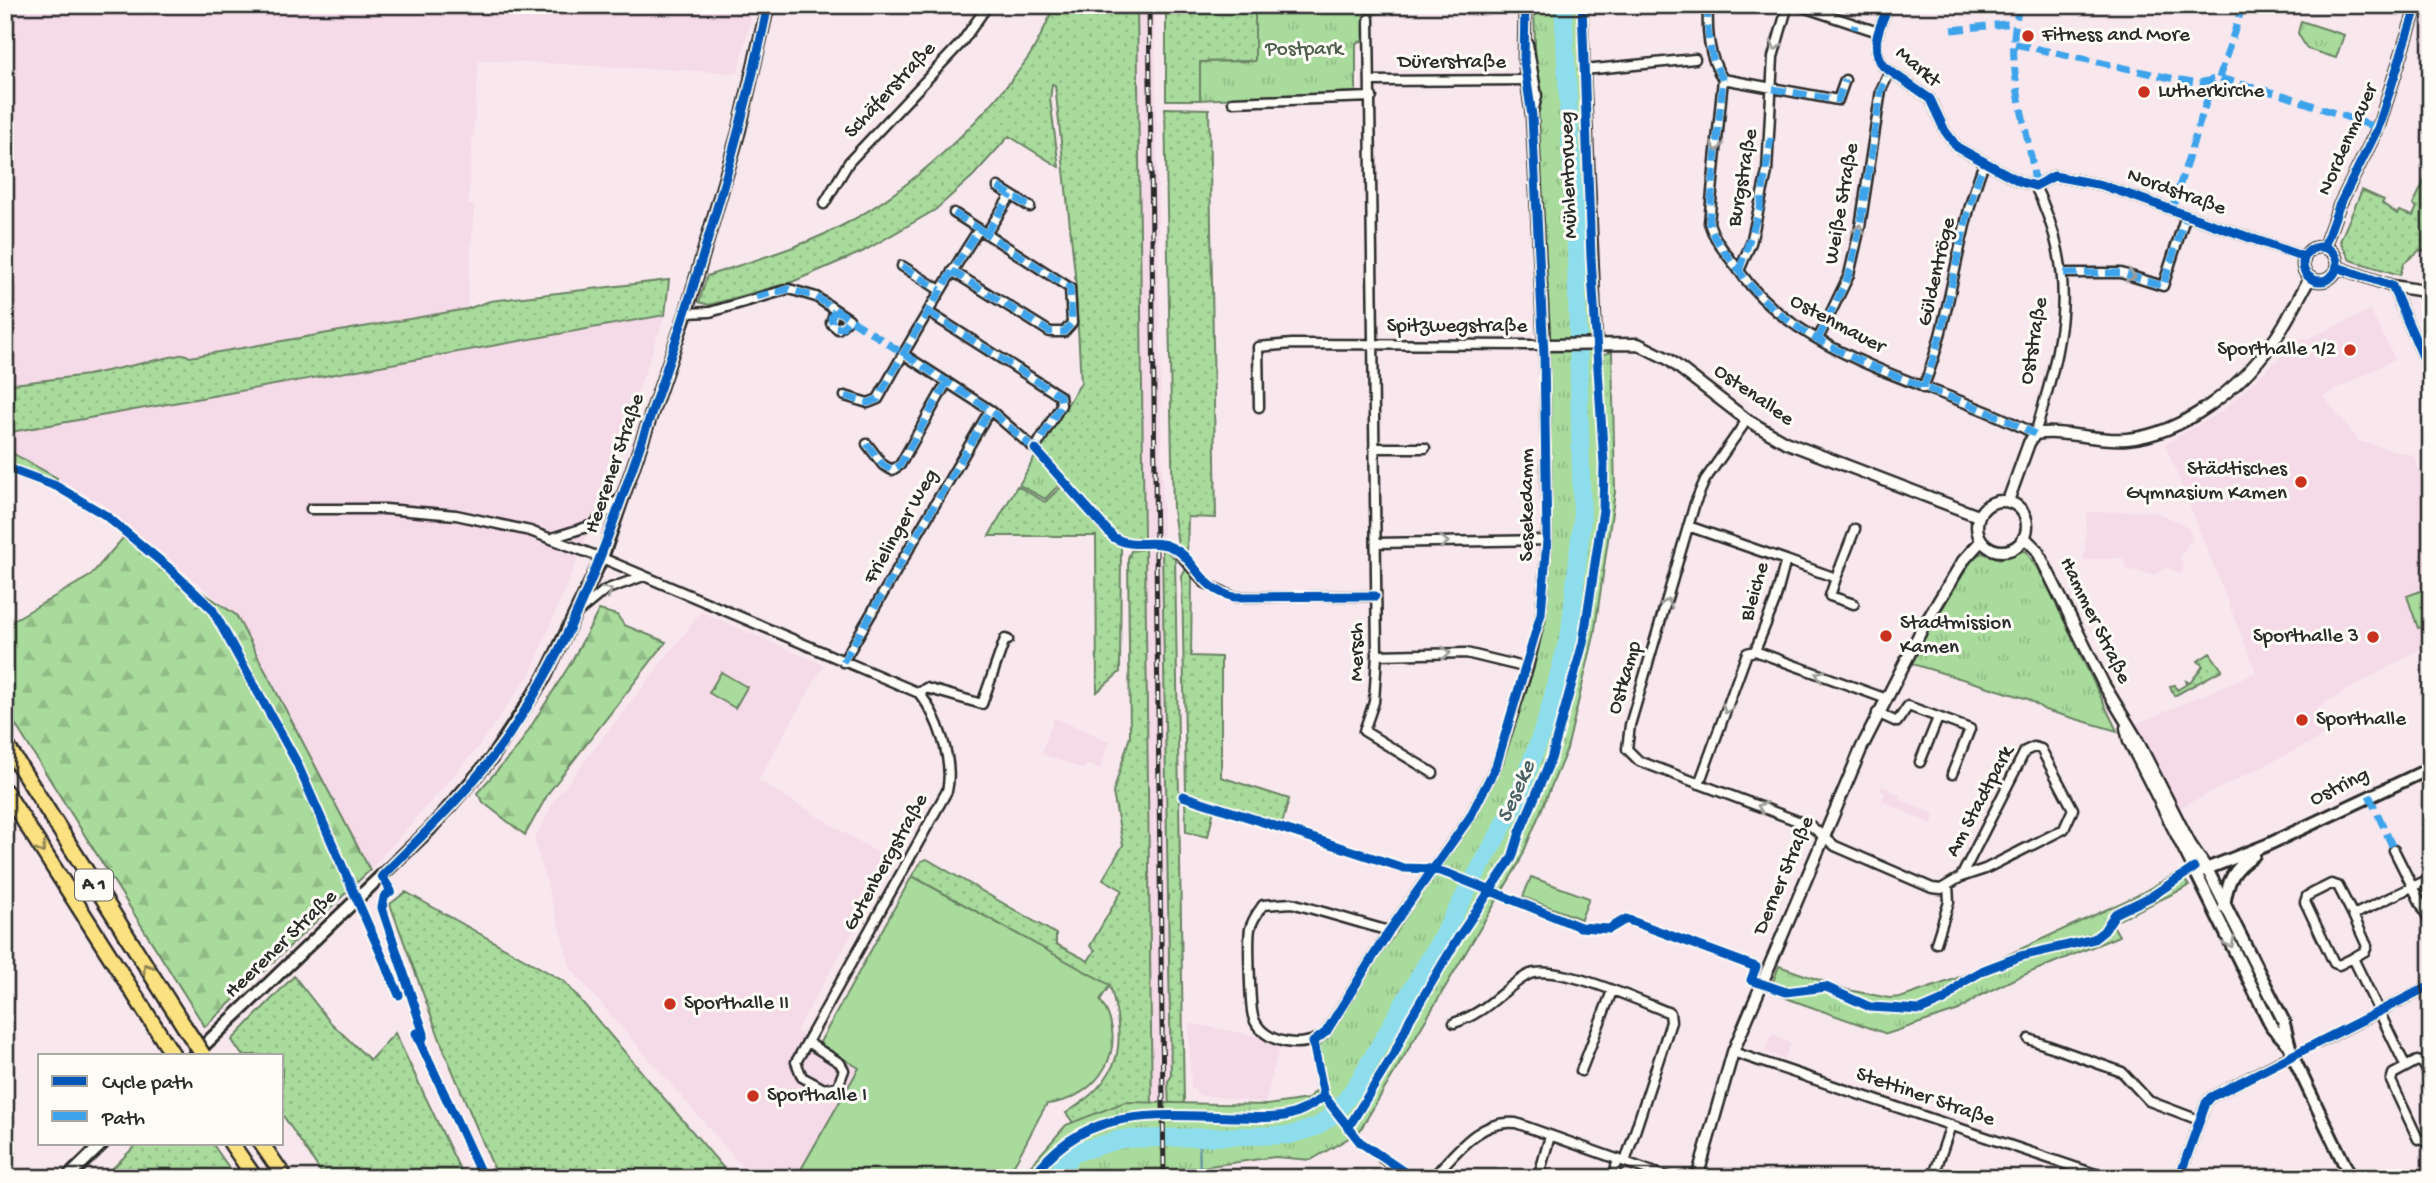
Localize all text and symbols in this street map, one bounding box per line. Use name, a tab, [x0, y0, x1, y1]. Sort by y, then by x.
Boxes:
place label: Fitness and More	[2041, 24, 2191, 49]
marker: Fitness and More	[2020, 28, 2036, 44]
street label: Schäferstraße	[840, 36, 943, 145]
park label: Postpark	[1264, 38, 1345, 63]
one-way arrow	[1770, 40, 1784, 52]
street label: Markt	[1889, 42, 1947, 96]
street label: Dürerstraße	[1396, 51, 1507, 76]
street label: Nordenmauer	[2313, 79, 2385, 200]
place label: Lutherkirche	[2158, 80, 2265, 105]
marker: Lutherkirche	[2136, 84, 2152, 100]
street label: Mühlentorweg	[1555, 111, 1585, 239]
street label: Burgstraße	[1723, 126, 1765, 230]
street label: Weiße Straße	[1820, 140, 1866, 267]
one-way arrow	[1710, 142, 1725, 153]
street label: Nordstraße	[2123, 164, 2230, 223]
street label: Güldentröge	[1913, 214, 1963, 329]
one-way arrow	[1851, 223, 1866, 235]
one-way arrow	[2125, 268, 2137, 283]
street label: Ostenmauer	[1785, 289, 1890, 361]
street label: Oststraße	[2015, 294, 2055, 386]
street label: Spitzwegstraße	[1387, 315, 1528, 340]
place label: Sporthalle 1/2	[2217, 338, 2336, 363]
marker: Sporthalle 1/2	[2342, 342, 2358, 358]
street label: Ostenallee	[1708, 359, 1799, 433]
street label: Heerener Straße	[580, 390, 652, 537]
street label: Sesekedamm	[1516, 448, 1541, 562]
place label: Städtisches Gymnasium Kamen	[2126, 458, 2288, 507]
street label: Frielinger Weg	[859, 465, 945, 590]
marker: Städtisches Gymnasium Kamen	[2293, 474, 2309, 490]
one-way arrow	[1439, 534, 1450, 550]
street label: Hammer Straße	[2053, 554, 2136, 689]
street label: Bleiche	[1735, 559, 1777, 625]
one-way arrow	[601, 586, 614, 599]
one-way arrow	[1658, 597, 1673, 609]
place label: Stadtmission Kamen	[1900, 612, 2011, 661]
street label: Mersch	[1346, 623, 1371, 682]
place label: Sporthalle 3	[2253, 625, 2359, 650]
marker: Stadtmission Kamen	[1878, 628, 1894, 644]
marker: Sporthalle 3	[2365, 629, 2381, 645]
street label: Ostkamp	[1603, 638, 1649, 718]
one-way arrow	[1441, 645, 1451, 661]
one-way arrow	[1815, 669, 1827, 683]
one-way arrow	[1721, 702, 1735, 714]
place label: Sporthalle	[2316, 708, 2407, 733]
marker: Sporthalle	[2294, 712, 2310, 728]
street label: Am Stadtpark	[1941, 740, 2022, 862]
water label: Seseke	[1491, 756, 1543, 827]
street label: Ostring	[2306, 763, 2374, 813]
street label: Gutenbergstraße	[839, 789, 936, 936]
one-way arrow	[1756, 801, 1768, 815]
street label: Derner Straße	[1748, 812, 1822, 941]
one-way arrow	[33, 841, 46, 854]
road number: A 1	[75, 870, 113, 900]
street label: Heerener Straße	[221, 884, 344, 1005]
one-way arrow	[2222, 936, 2236, 949]
one-way arrow	[143, 963, 155, 976]
place label: Sporthalle II	[684, 992, 789, 1017]
marker: Sporthalle II	[662, 996, 678, 1012]
legend	[38, 1054, 284, 1144]
street label: Stettiner Straße	[1852, 1063, 1999, 1134]
text: Cycle path	[102, 1072, 193, 1097]
place label: Sporthalle I	[767, 1084, 867, 1109]
marker: Sporthalle I	[745, 1088, 761, 1104]
text: Path	[101, 1108, 145, 1133]

